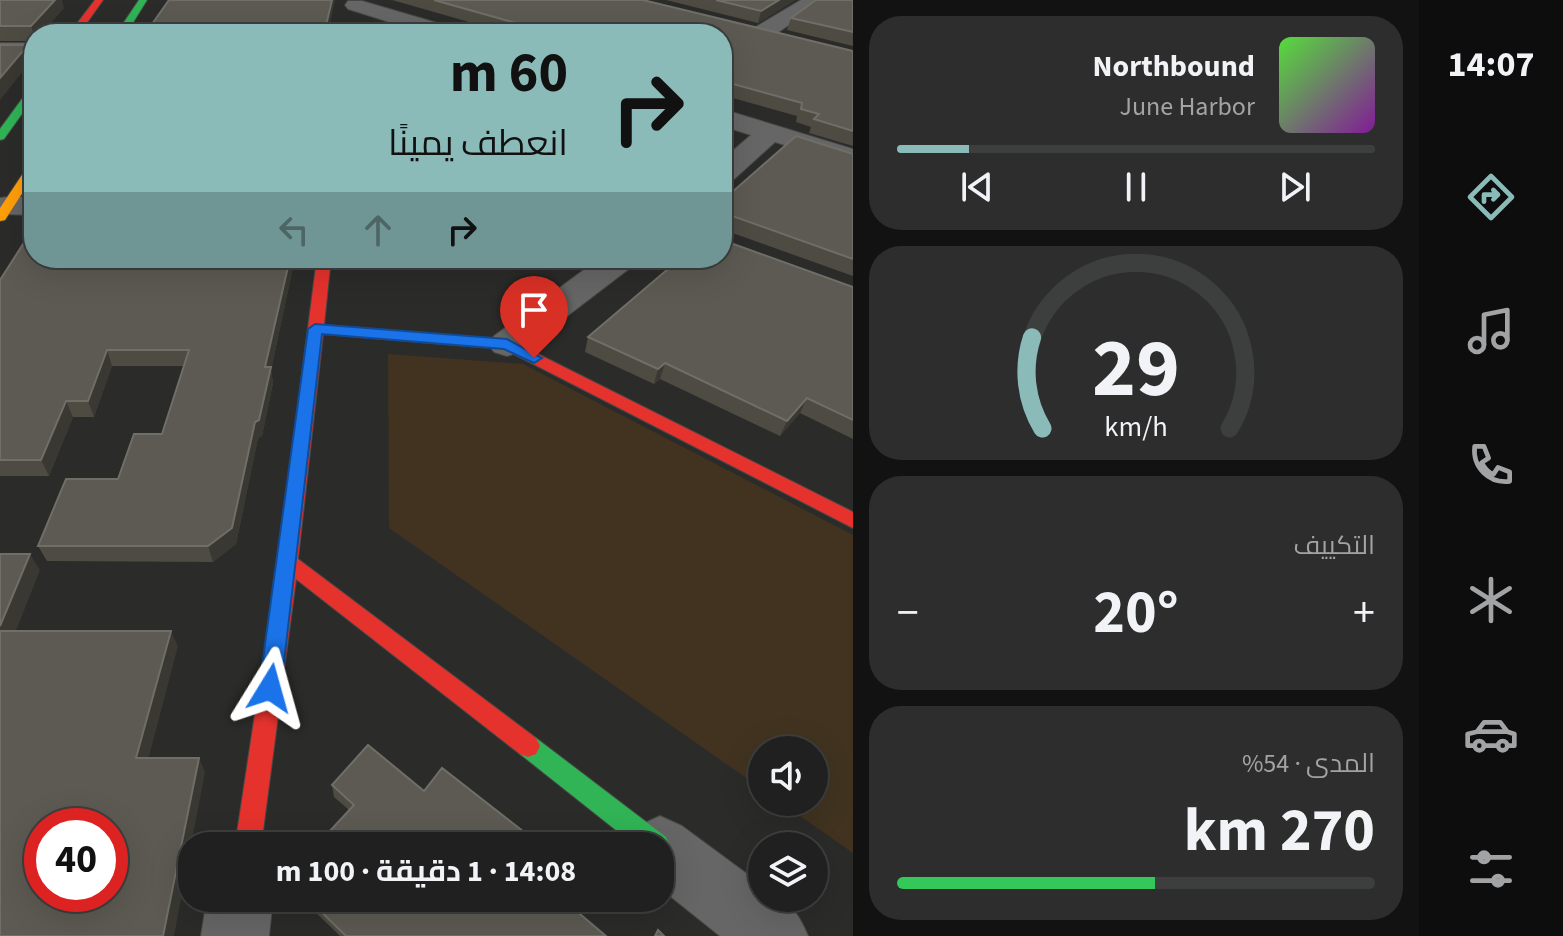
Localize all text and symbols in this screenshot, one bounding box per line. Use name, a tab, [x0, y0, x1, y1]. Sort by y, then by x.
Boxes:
text: 60 m	[450, 34, 568, 113]
text: 14:07	[1448, 39, 1534, 90]
text: Northbound	[1093, 45, 1255, 88]
icon: right	[596, 56, 700, 160]
text: June Harbor	[1120, 88, 1255, 125]
text: انعطف يمينًا	[388, 118, 568, 169]
icon: previous	[955, 165, 999, 209]
icon: pause	[1114, 165, 1158, 209]
icon: next	[1273, 165, 1317, 209]
icon: directions	[1463, 169, 1519, 225]
icon: left	[272, 208, 316, 252]
icon: ahead	[356, 208, 400, 252]
icon: right	[440, 208, 484, 252]
pin	[500, 276, 568, 358]
icon: arrive	[512, 288, 556, 332]
icon: music	[1463, 303, 1519, 359]
text: 29	[1092, 310, 1180, 428]
text: km/h	[1104, 407, 1168, 447]
icon: phone	[1463, 437, 1519, 493]
text: التكييف	[1293, 527, 1375, 564]
text: 20°	[1093, 571, 1179, 656]
icon: climate	[1463, 572, 1519, 628]
text: −	[897, 582, 919, 645]
text: +	[1353, 582, 1375, 645]
position arrow	[228, 646, 312, 730]
icon: car	[1463, 706, 1519, 762]
map controls	[748, 736, 828, 912]
button: sound	[748, 736, 828, 816]
text: المدى · 54%	[1242, 745, 1375, 782]
text: 270 km	[1184, 789, 1375, 874]
speed limit sign: 40	[24, 808, 128, 912]
button: layers	[748, 832, 828, 912]
icon: filters	[1463, 841, 1519, 897]
text: 14:08 · 1 دقيقة · 100 m	[276, 850, 576, 893]

